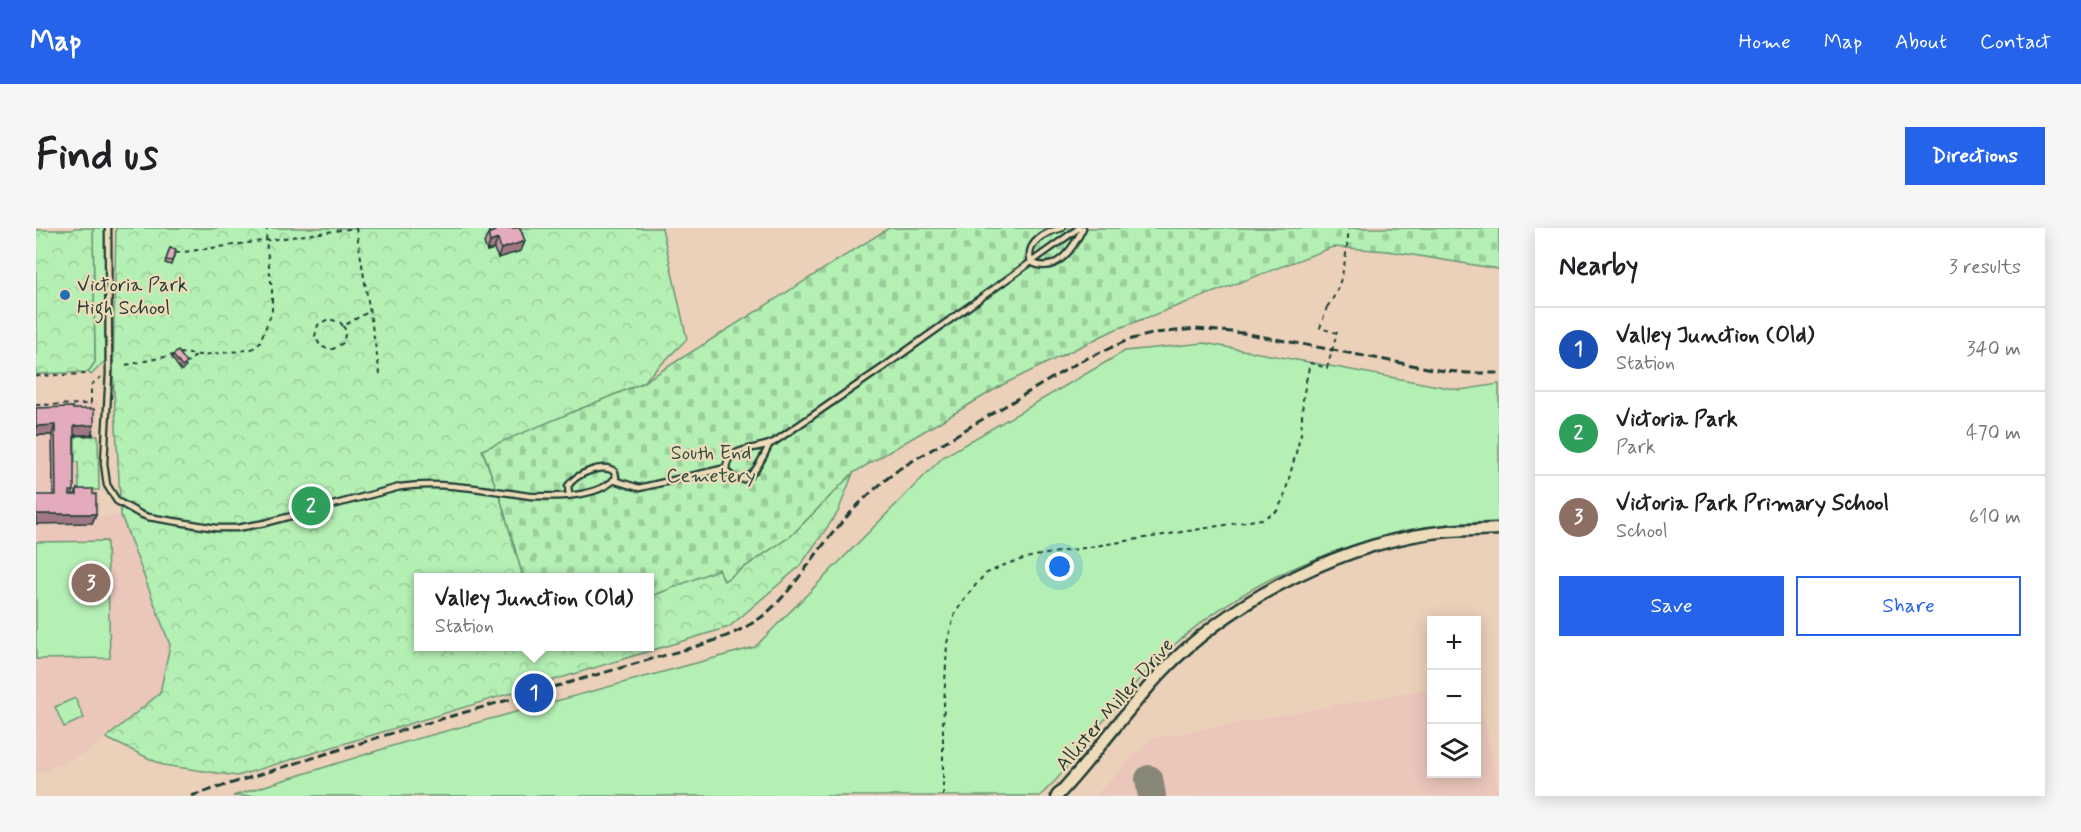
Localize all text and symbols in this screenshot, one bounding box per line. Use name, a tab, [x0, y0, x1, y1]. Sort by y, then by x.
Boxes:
text: Map	[30, 24, 81, 61]
text: Home	[1739, 28, 1791, 56]
text: Map	[1824, 28, 1862, 56]
text: About	[1895, 28, 1947, 56]
text: Contact	[1980, 28, 2051, 56]
button: Directions	[1905, 127, 2045, 185]
text: Find us	[36, 129, 158, 184]
text: Nearby	[1559, 250, 1638, 284]
text: 3 results	[1949, 254, 2021, 281]
place label: Victoria Park High School	[77, 272, 188, 324]
marker: Victoria Park High School	[58, 288, 72, 302]
text: Valley Junction (Old)	[1616, 322, 1814, 350]
text: 1	[1574, 336, 1583, 363]
text: 340 m	[1966, 336, 2021, 363]
text: Station	[1616, 350, 1675, 377]
text: Victoria Park	[1616, 406, 1738, 434]
text: 2	[1574, 420, 1583, 447]
text: 470 m	[1966, 420, 2021, 447]
text: Park	[1616, 434, 1656, 461]
park label: South End Cemetery	[666, 440, 756, 490]
pin: 2	[292, 484, 330, 528]
text: Victoria Park Primary School	[1616, 490, 1889, 518]
text: 3	[1574, 504, 1583, 531]
text: 610 m	[1969, 504, 2021, 531]
text: School	[1616, 518, 1668, 545]
your location	[1045, 552, 1074, 581]
pin: 3	[72, 560, 110, 606]
popup	[414, 573, 654, 651]
button: Save	[1559, 576, 1784, 636]
button: Share	[1796, 576, 2021, 636]
text: Valley Junction (Old)	[435, 585, 633, 613]
text: Station	[435, 613, 494, 640]
map controls	[1427, 616, 1481, 778]
button: +	[1427, 616, 1481, 670]
street label: Allister Miller Drive	[1050, 633, 1180, 777]
pin: 1	[514, 670, 554, 716]
button: −	[1427, 670, 1481, 724]
button: layers	[1427, 724, 1481, 778]

